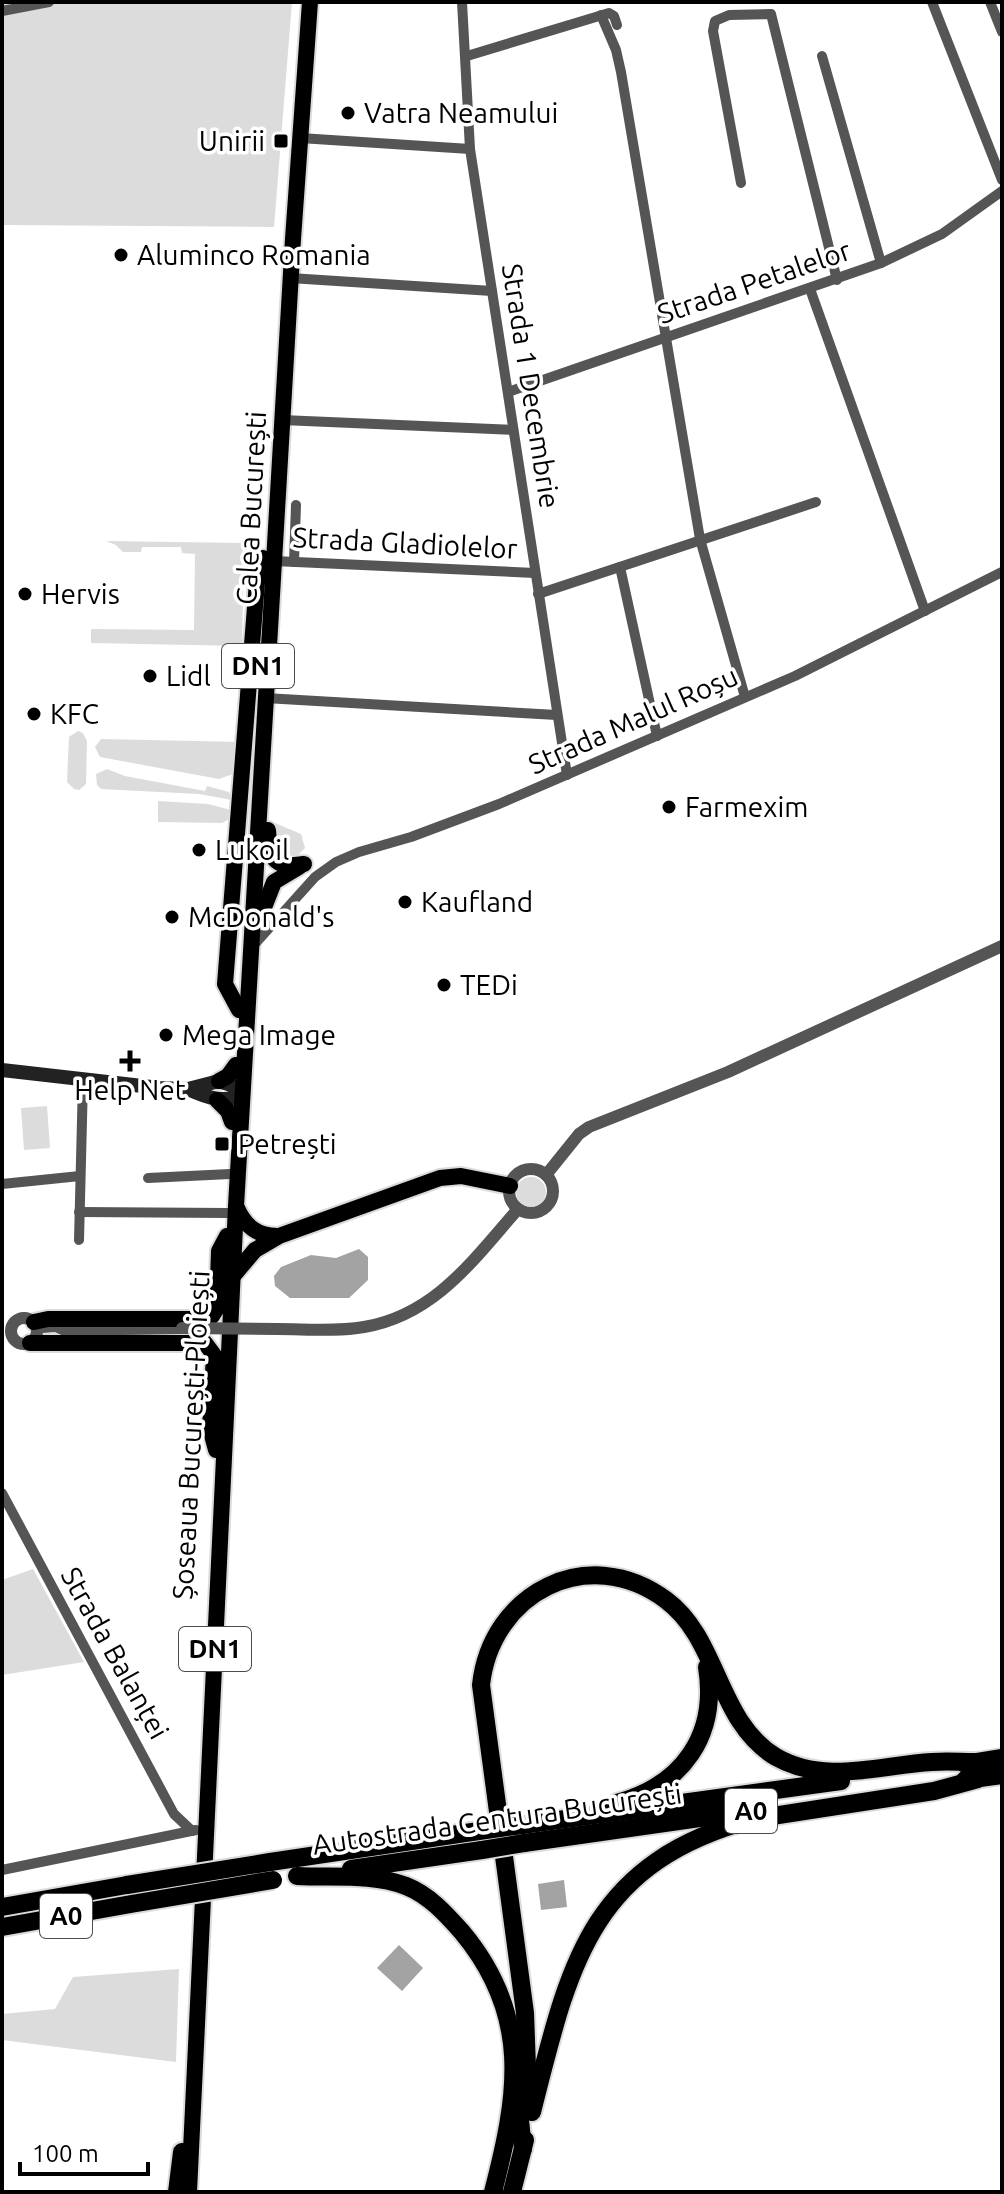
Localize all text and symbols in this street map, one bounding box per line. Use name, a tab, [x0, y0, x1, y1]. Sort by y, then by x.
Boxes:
place label: Vatra Neamului	[364, 97, 558, 128]
marker: Vatra Neamului	[339, 104, 357, 122]
place label: Unirii	[199, 125, 265, 156]
marker: Unirii	[272, 132, 290, 150]
street label: Strada Petalelor	[653, 234, 855, 329]
place label: Aluminco Romania	[137, 239, 371, 270]
marker: Aluminco Romania	[112, 246, 130, 264]
street label: Strada 1 Decembrie	[497, 261, 566, 510]
street label: Calea București	[230, 410, 271, 606]
street label: Strada Gladiolelor	[292, 521, 519, 564]
place label: Hervis	[41, 578, 120, 609]
marker: Hervis	[16, 585, 34, 603]
road number: DN1	[222, 644, 294, 688]
place label: Lidl	[166, 660, 211, 691]
street label: Strada Malul Roșu	[523, 660, 742, 780]
marker: Lidl	[141, 667, 159, 685]
place label: KFC	[50, 698, 99, 729]
marker: KFC	[25, 705, 43, 723]
place label: Farmexim	[685, 791, 808, 822]
marker: Farmexim	[660, 798, 678, 816]
place label: Lukoil	[215, 834, 289, 865]
marker: Lukoil	[190, 841, 208, 859]
place label: Kaufland	[421, 886, 533, 917]
marker: Kaufland	[396, 893, 414, 911]
place label: McDonald's	[188, 901, 335, 932]
marker: McDonald's	[163, 908, 181, 926]
place label: TEDi	[460, 969, 518, 1000]
marker: TEDi	[435, 976, 453, 994]
place label: Mega Image	[182, 1019, 336, 1050]
marker: Mega Image	[157, 1026, 175, 1044]
marker: Help Net	[121, 1052, 139, 1070]
place label: Help Net	[74, 1074, 186, 1105]
place label: Petrești	[238, 1128, 337, 1159]
marker: Petrești	[213, 1135, 231, 1153]
street label: Șoseaua București-Ploiești	[166, 1270, 215, 1600]
street label: Strada Balanței	[56, 1562, 175, 1744]
road number: DN1	[179, 1627, 251, 1671]
street label: Autostrada Centura București	[310, 1777, 684, 1860]
road number: A0	[725, 1789, 777, 1833]
road number: A0	[40, 1894, 92, 1938]
scale bar	[20, 2126, 148, 2176]
text: 100 m	[32, 2140, 99, 2167]

